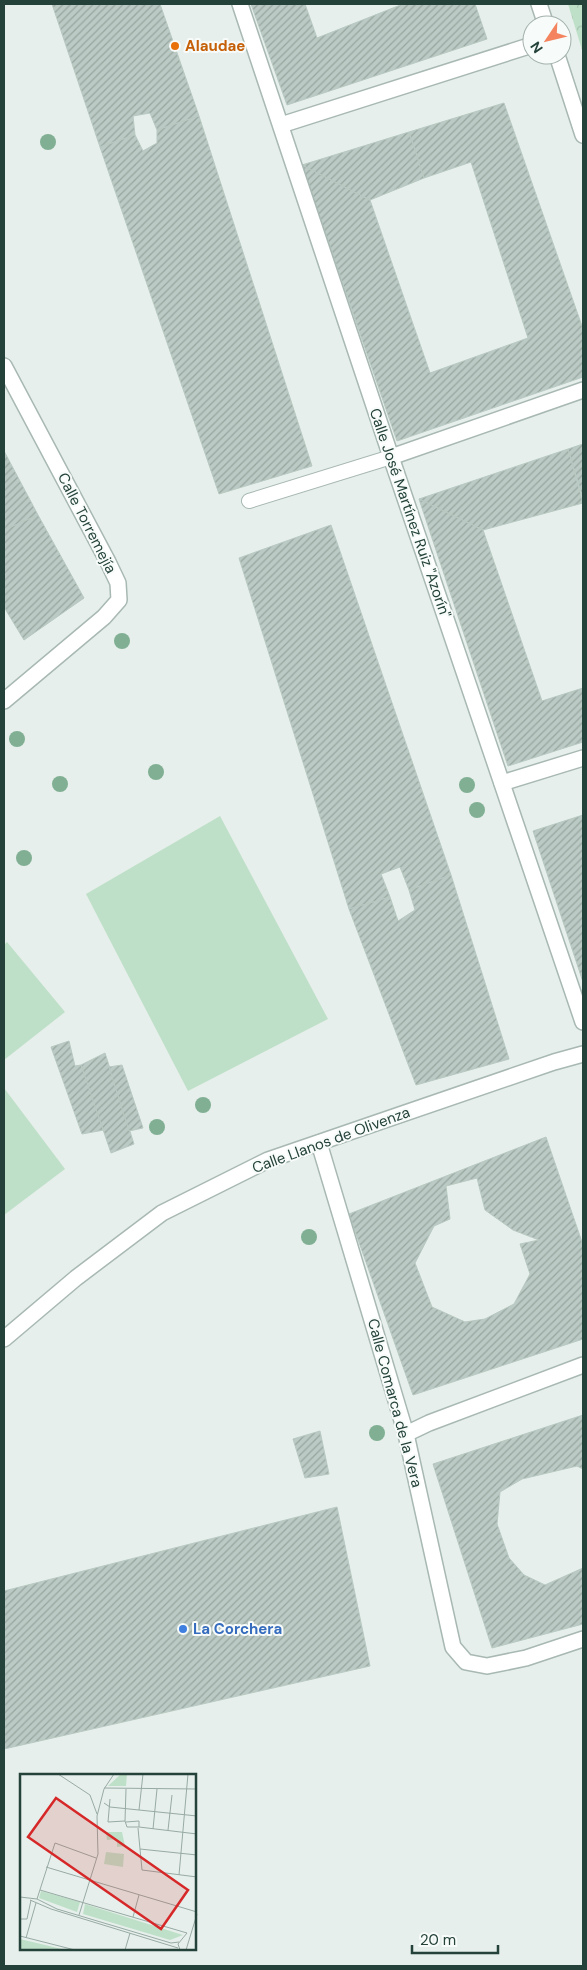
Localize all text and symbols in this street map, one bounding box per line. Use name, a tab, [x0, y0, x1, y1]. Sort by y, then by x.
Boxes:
north arrow	[522, 15, 572, 65]
place label: Alaudae	[185, 36, 245, 56]
text: N	[526, 38, 547, 57]
marker: Alaudae	[169, 40, 181, 52]
street label: Calle José Martínez Ruiz "Azorín"	[365, 406, 455, 620]
street label: Calle Torremejía	[53, 469, 121, 577]
street label: Calle Llanos de Olivenza	[249, 1102, 413, 1178]
street label: Calle Comarca de la Vera	[363, 1316, 427, 1490]
place label: La Corchera	[193, 1619, 282, 1639]
marker: La Corchera	[177, 1623, 189, 1635]
inset map	[20, 1774, 196, 1950]
scale bar	[412, 1922, 498, 1954]
text: 20 m	[420, 1930, 456, 1950]

